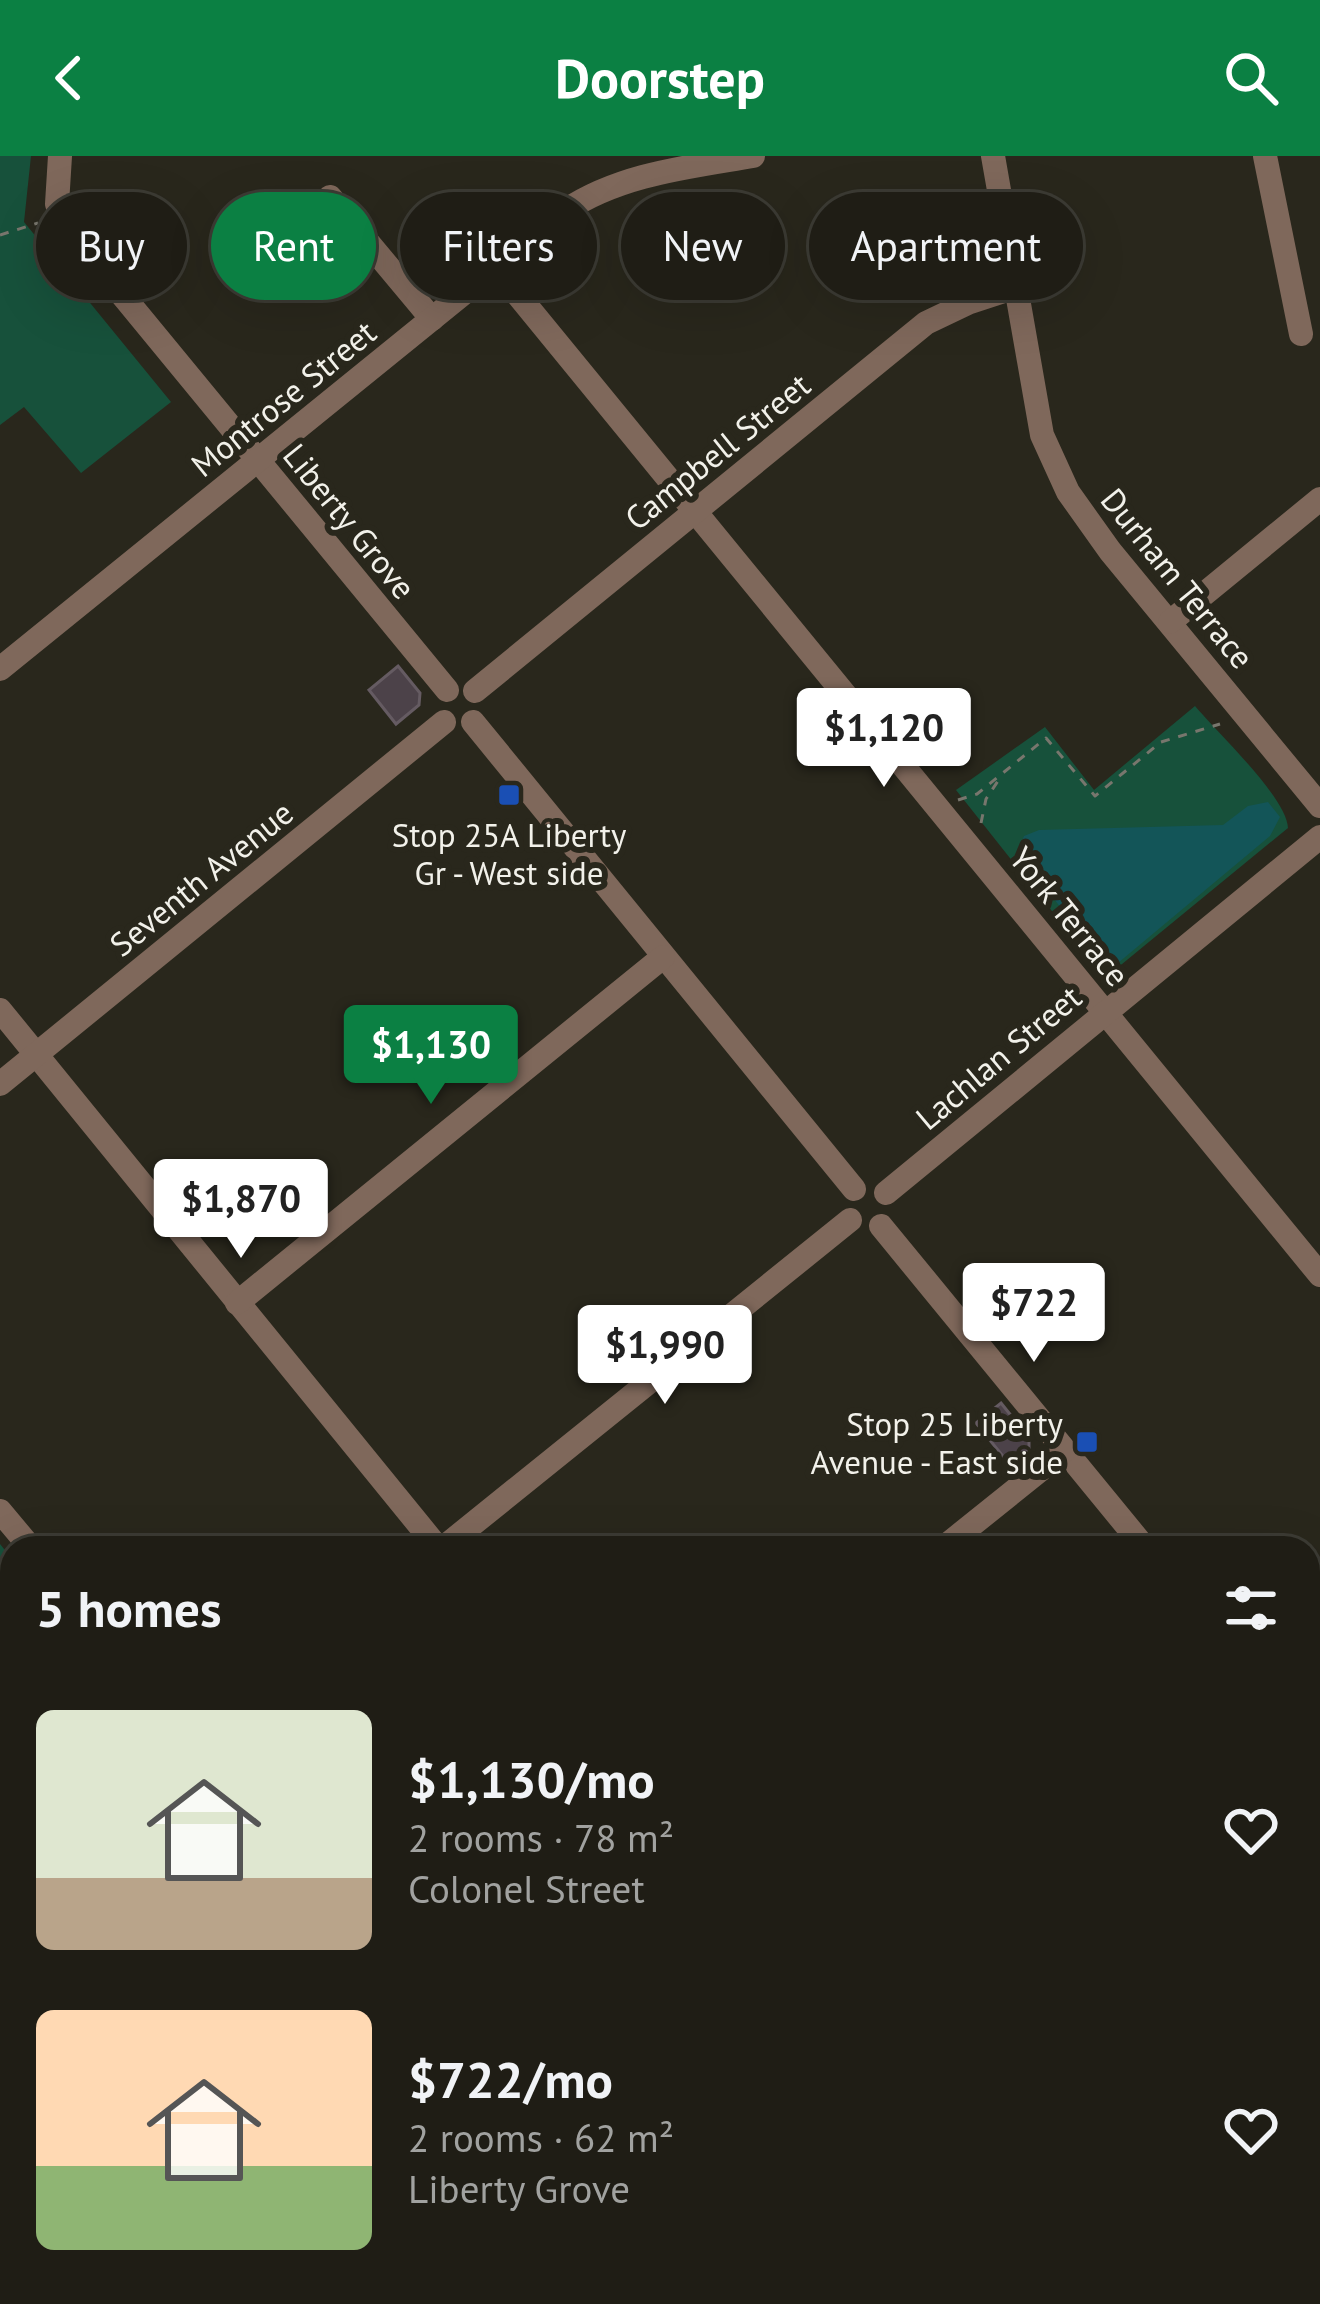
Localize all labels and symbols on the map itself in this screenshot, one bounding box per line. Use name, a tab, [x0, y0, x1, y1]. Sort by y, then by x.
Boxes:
street label: Montrose Street	[182, 310, 384, 486]
street label: Campbell Street	[616, 363, 818, 539]
street label: Liberty Grove	[274, 434, 426, 608]
street label: Durham Terrace	[1092, 479, 1264, 677]
pin: $1,120	[786, 688, 982, 790]
marker: Stop 25A Liberty Gr - West side	[496, 782, 522, 808]
street label: Seventh Avenue	[100, 791, 302, 965]
place label: Stop 25A Liberty Gr - West side	[392, 813, 627, 894]
street label: York Terrace	[1001, 837, 1139, 995]
street label: Lachlan Street	[906, 975, 1090, 1139]
pin: $1,130	[333, 1005, 529, 1107]
pin: $1,870	[143, 1159, 339, 1261]
pin: $722	[963, 1263, 1105, 1365]
pin: $1,990	[567, 1305, 763, 1407]
place label: Stop 25 Liberty Avenue - East side	[811, 1402, 1064, 1483]
marker: Stop 25 Liberty Avenue - East side	[1074, 1429, 1100, 1455]

